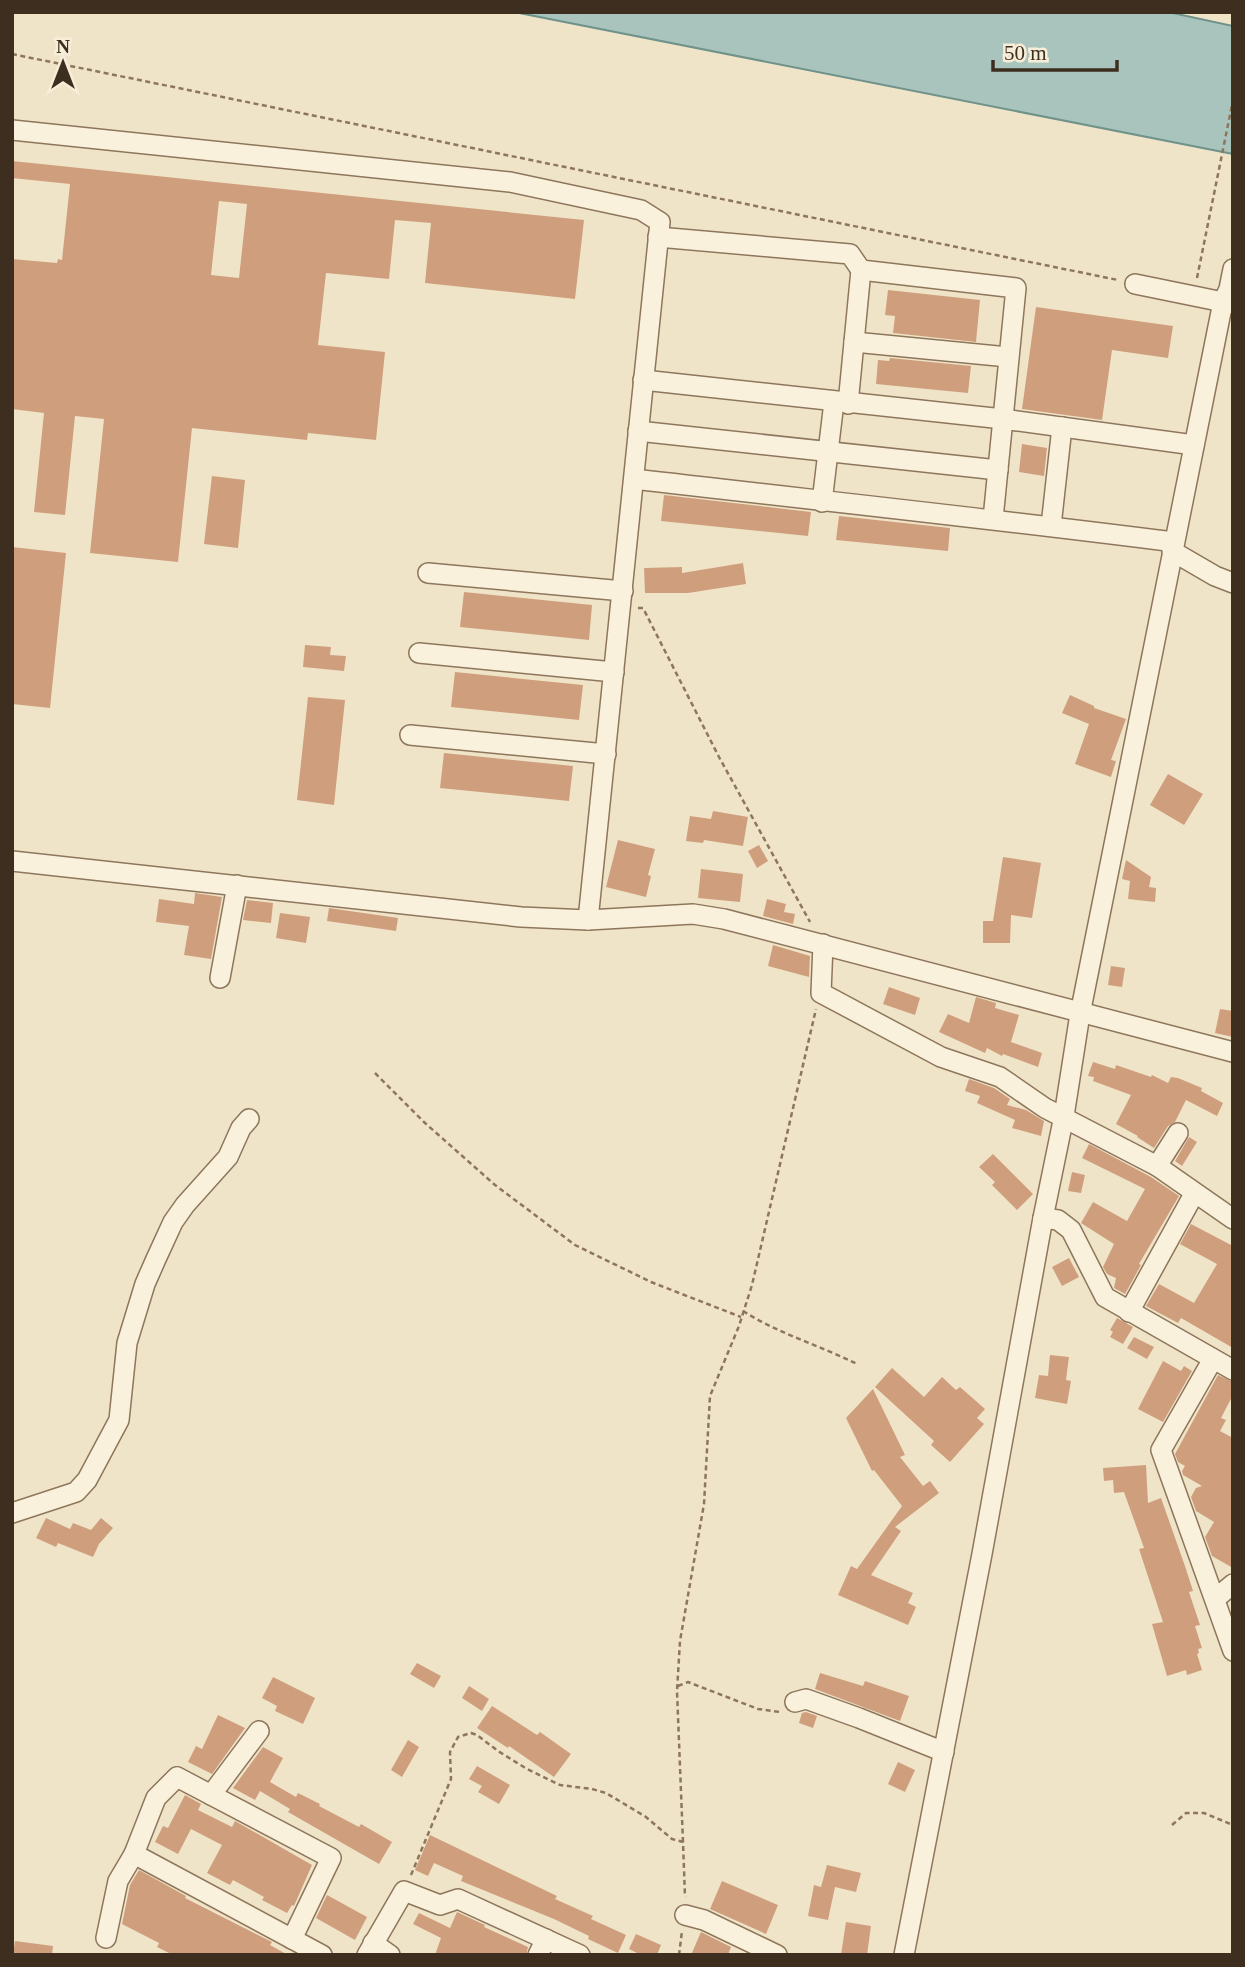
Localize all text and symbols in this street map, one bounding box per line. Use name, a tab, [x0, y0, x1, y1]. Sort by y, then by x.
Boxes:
north arrow	[28, 28, 98, 98]
scale bar	[993, 28, 1117, 72]
text: N	[56, 36, 70, 57]
text: 50 m	[1004, 41, 1047, 65]

